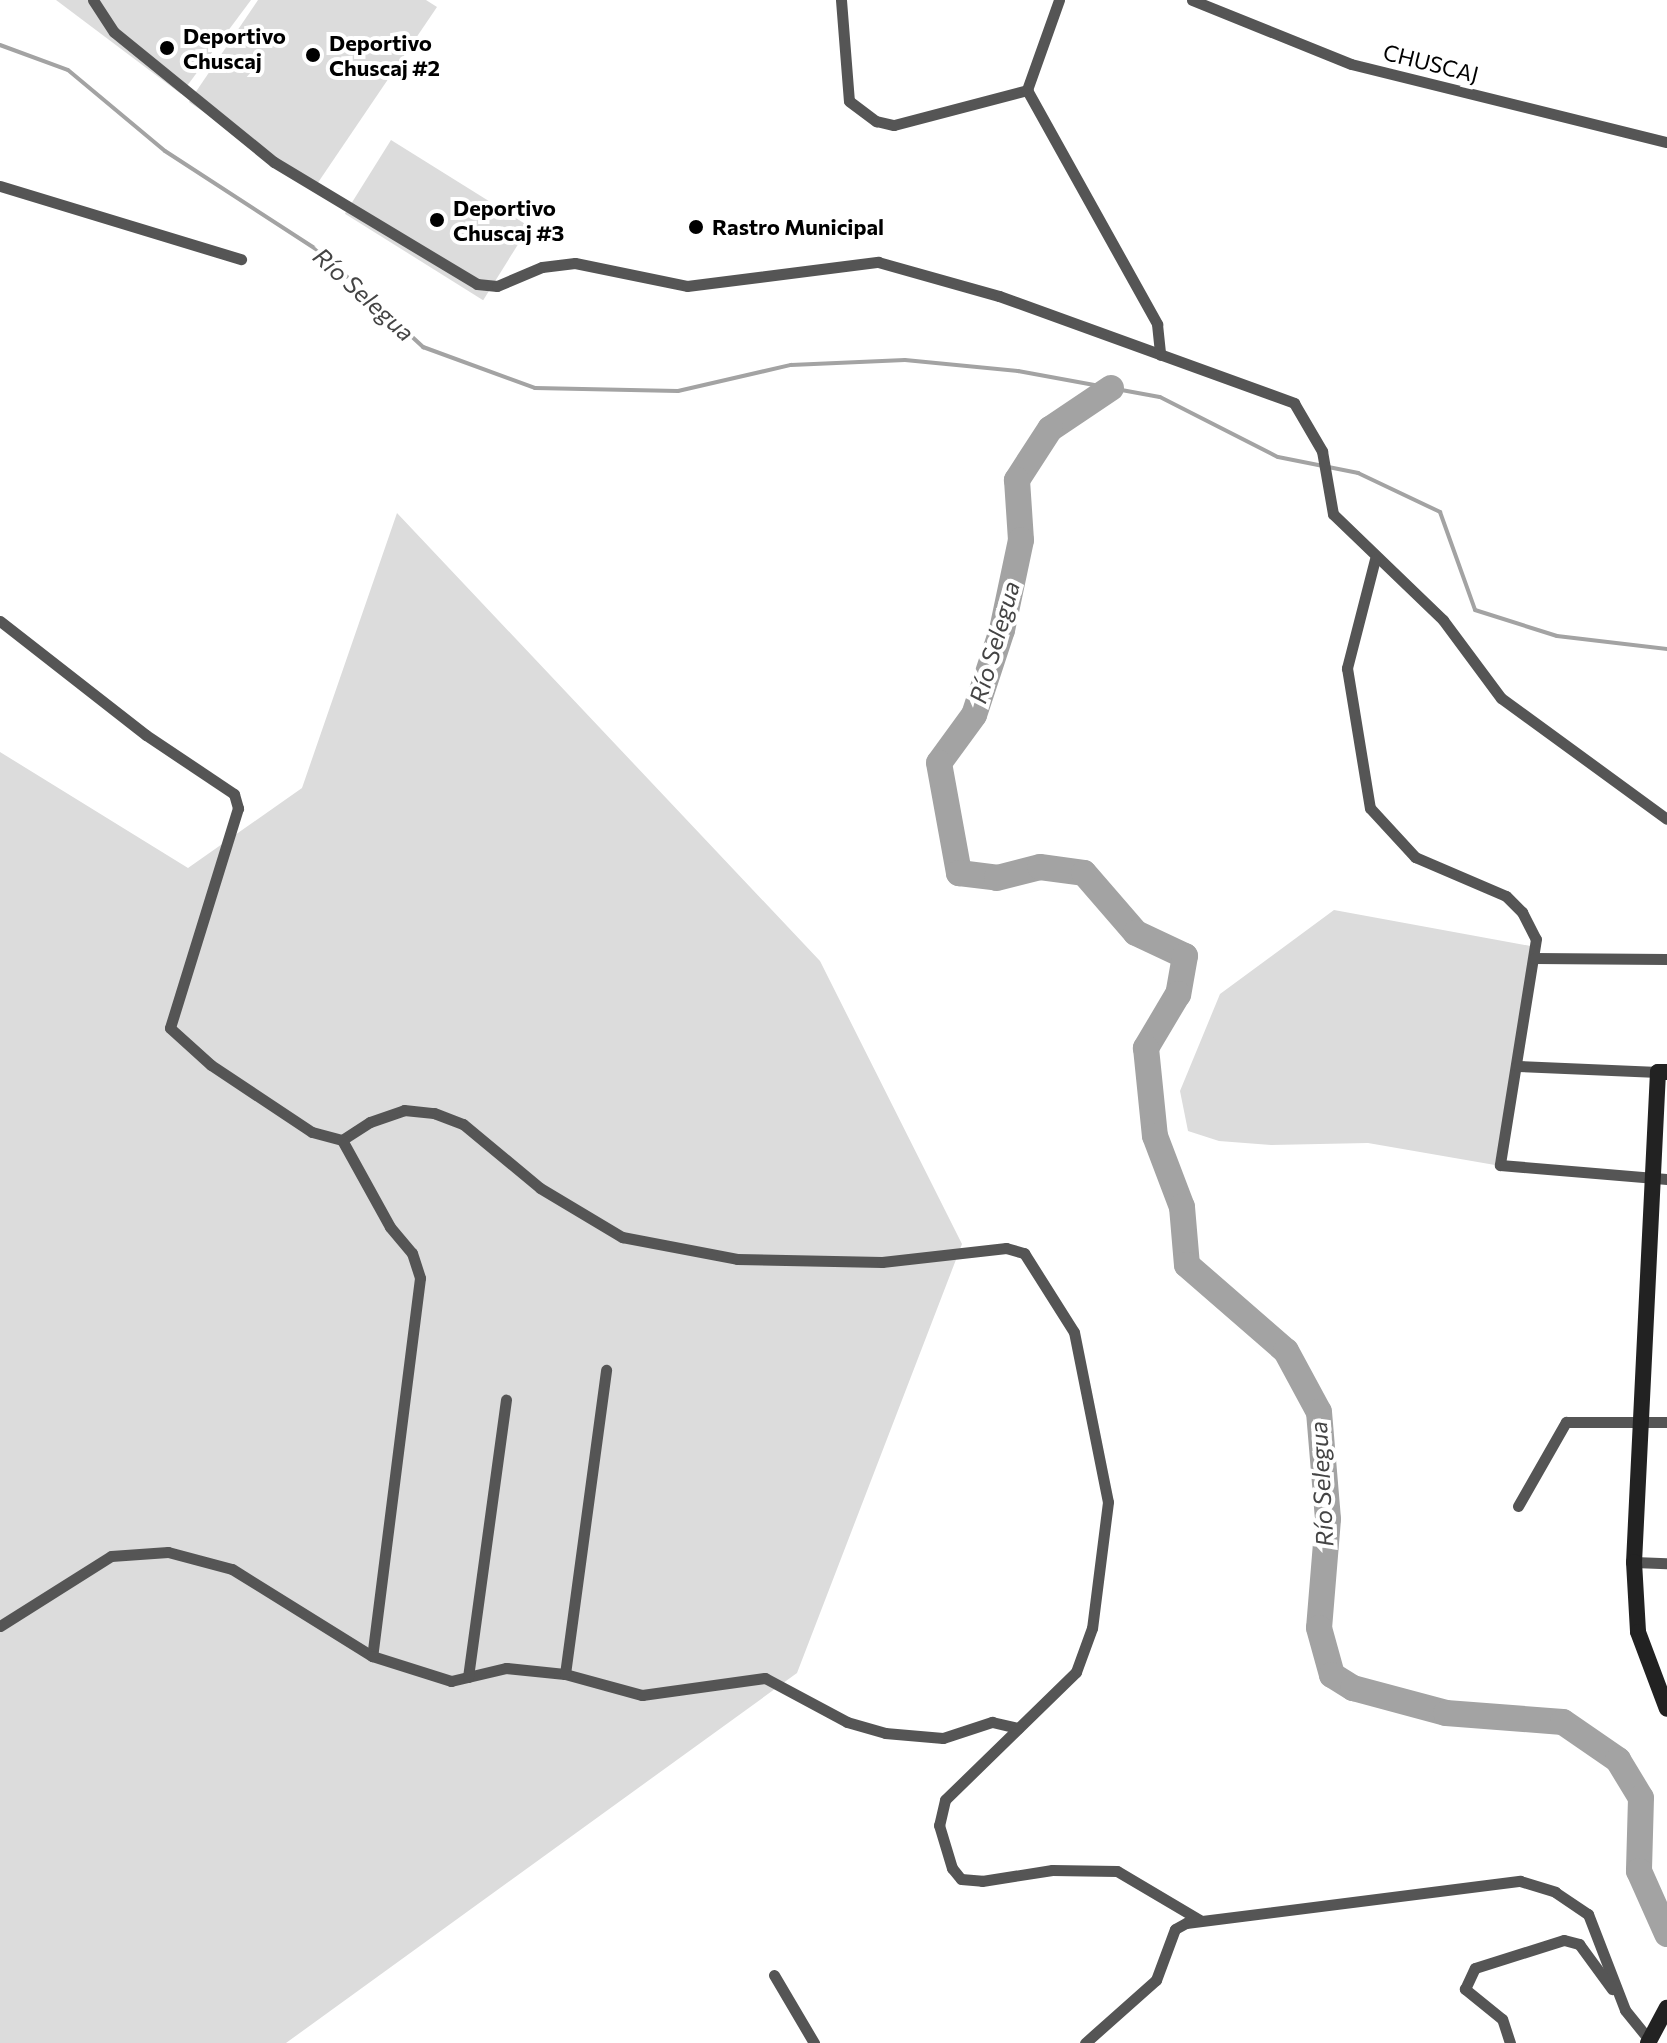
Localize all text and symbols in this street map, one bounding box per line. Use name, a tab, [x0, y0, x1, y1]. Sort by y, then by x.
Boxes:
place label: Deportivo Chuscaj	[183, 22, 286, 74]
place label: Deportivo Chuscaj #2	[329, 29, 440, 80]
street label: CHUSCAJ	[1381, 38, 1481, 88]
marker: Deportivo Chuscaj	[158, 39, 176, 57]
marker: Deportivo Chuscaj #2	[304, 46, 322, 64]
place label: Deportivo Chuscaj #3	[453, 194, 564, 246]
marker: Deportivo Chuscaj #3	[428, 211, 446, 229]
place label: Rastro Municipal	[712, 214, 884, 240]
marker: Rastro Municipal	[687, 218, 705, 236]
water label: Río Selegua	[308, 241, 420, 347]
water label: Río Selegua	[963, 578, 1025, 706]
water label: Río Selegua	[1303, 1421, 1339, 1547]

